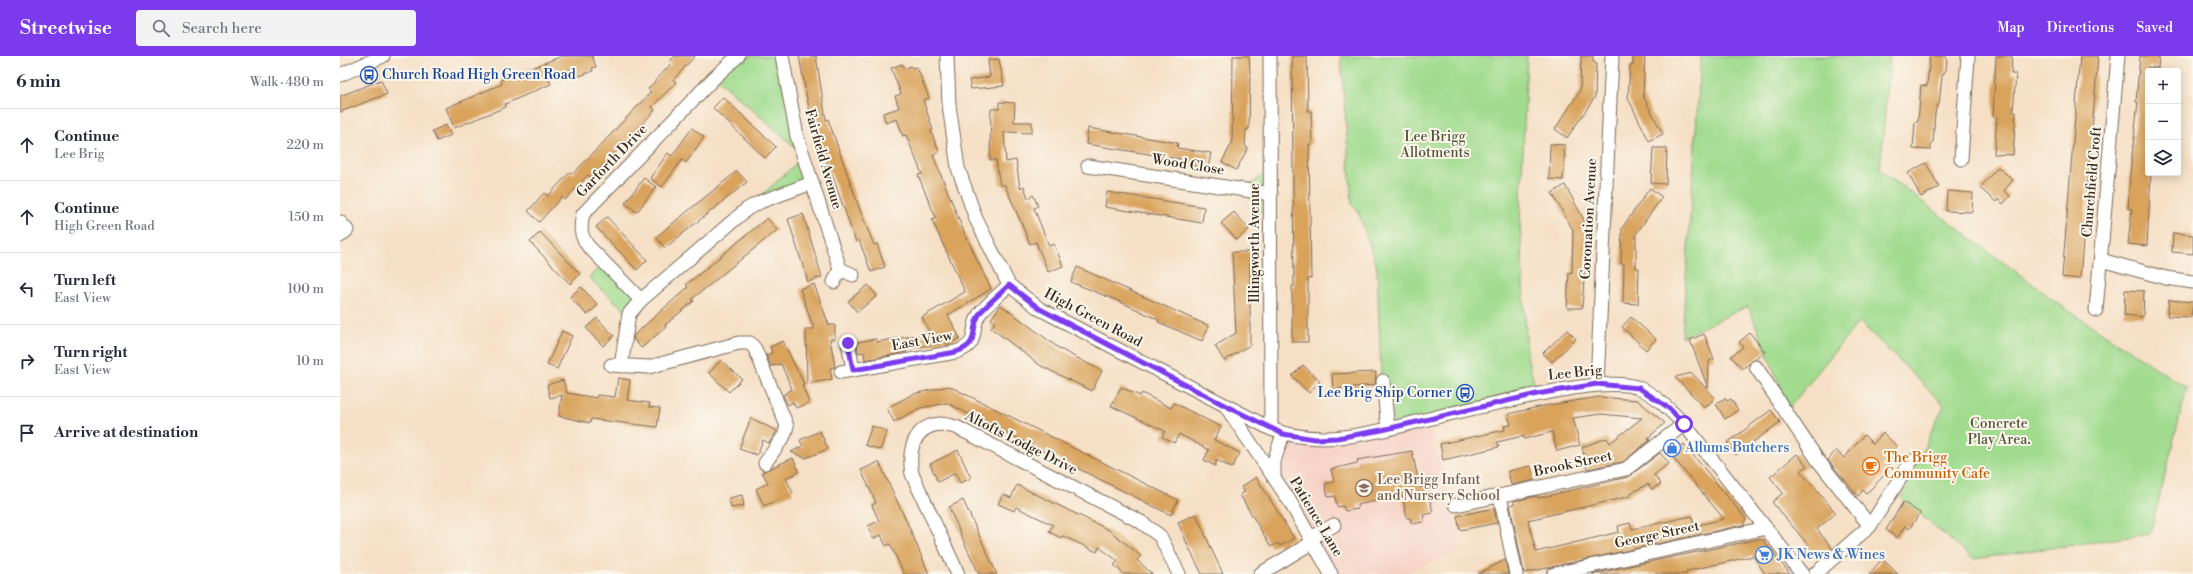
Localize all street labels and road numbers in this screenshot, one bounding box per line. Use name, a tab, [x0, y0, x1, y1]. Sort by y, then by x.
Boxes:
street label: Fairfield Avenue	[800, 107, 846, 211]
street label: Garforth Drive	[573, 121, 651, 201]
street label: Churchfield Croft	[2078, 126, 2106, 238]
street label: Wood Close	[1149, 150, 1226, 180]
street label: Coronation Avenue	[1577, 158, 1601, 280]
street label: Illingworth Avenue	[1246, 183, 1264, 303]
street label: High Green Road	[1041, 285, 1145, 351]
street label: East View	[890, 327, 954, 355]
street label: Lee Brig	[1547, 361, 1604, 385]
street label: Altofts Lodge Drive	[961, 406, 1080, 479]
street label: Brook Street	[1531, 447, 1614, 481]
street label: Patience Lane	[1285, 474, 1347, 560]
street label: George Street	[1613, 517, 1701, 553]

